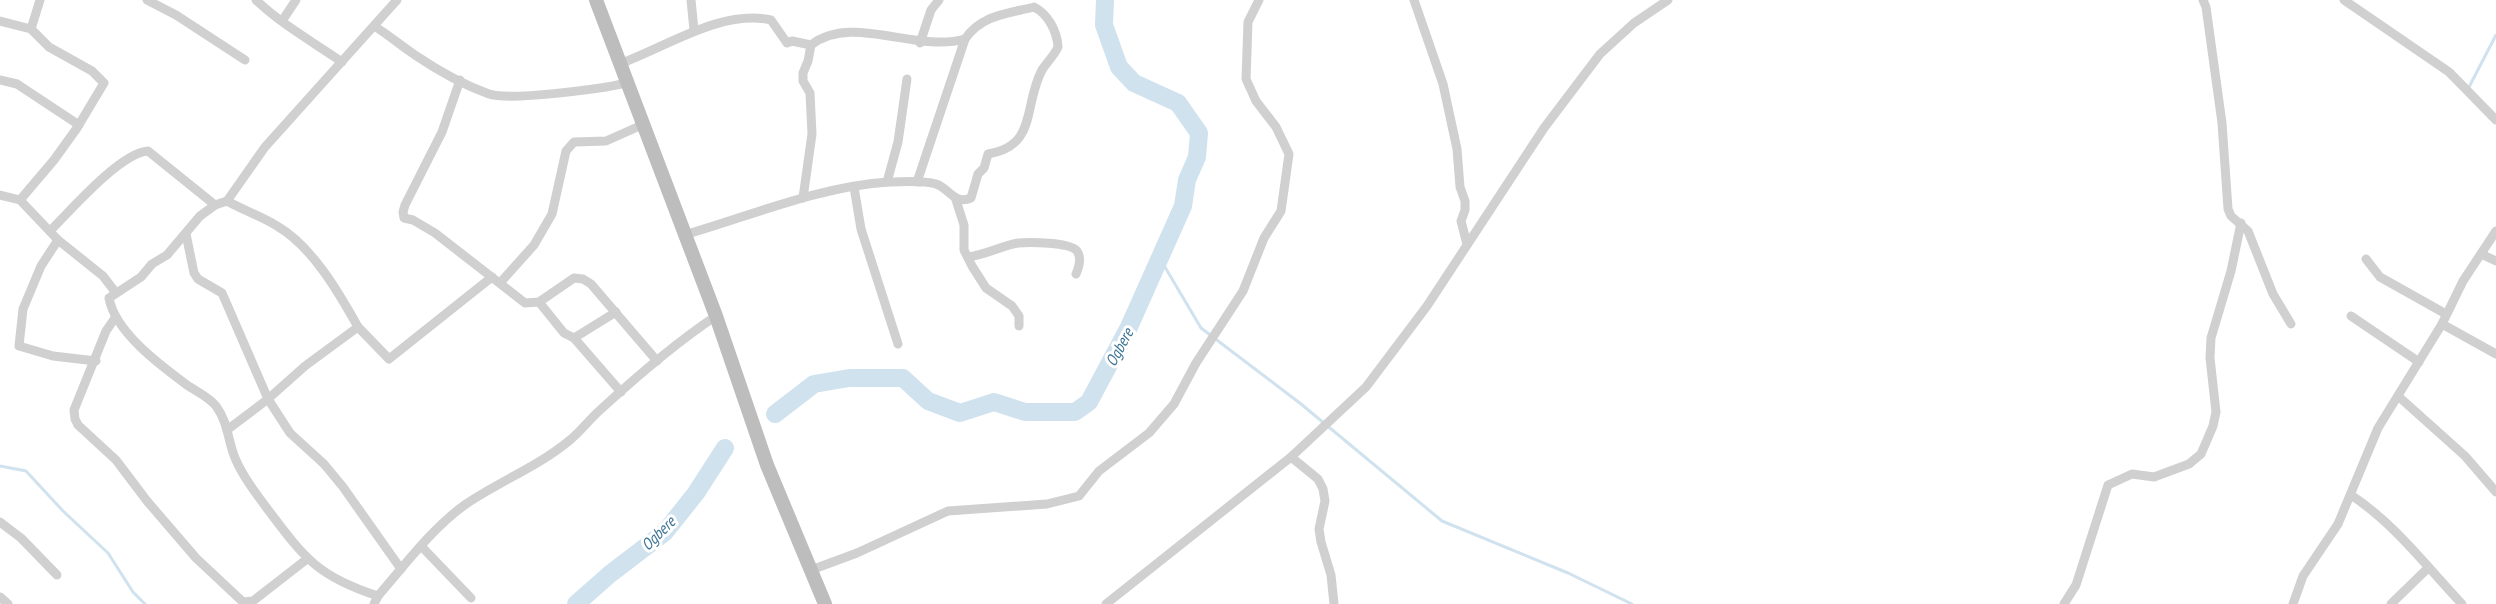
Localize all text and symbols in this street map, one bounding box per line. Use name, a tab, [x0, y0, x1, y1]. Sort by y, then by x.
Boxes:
water label: Ogbere	[1101, 323, 1138, 369]
water label: Ogbere	[637, 511, 680, 554]

